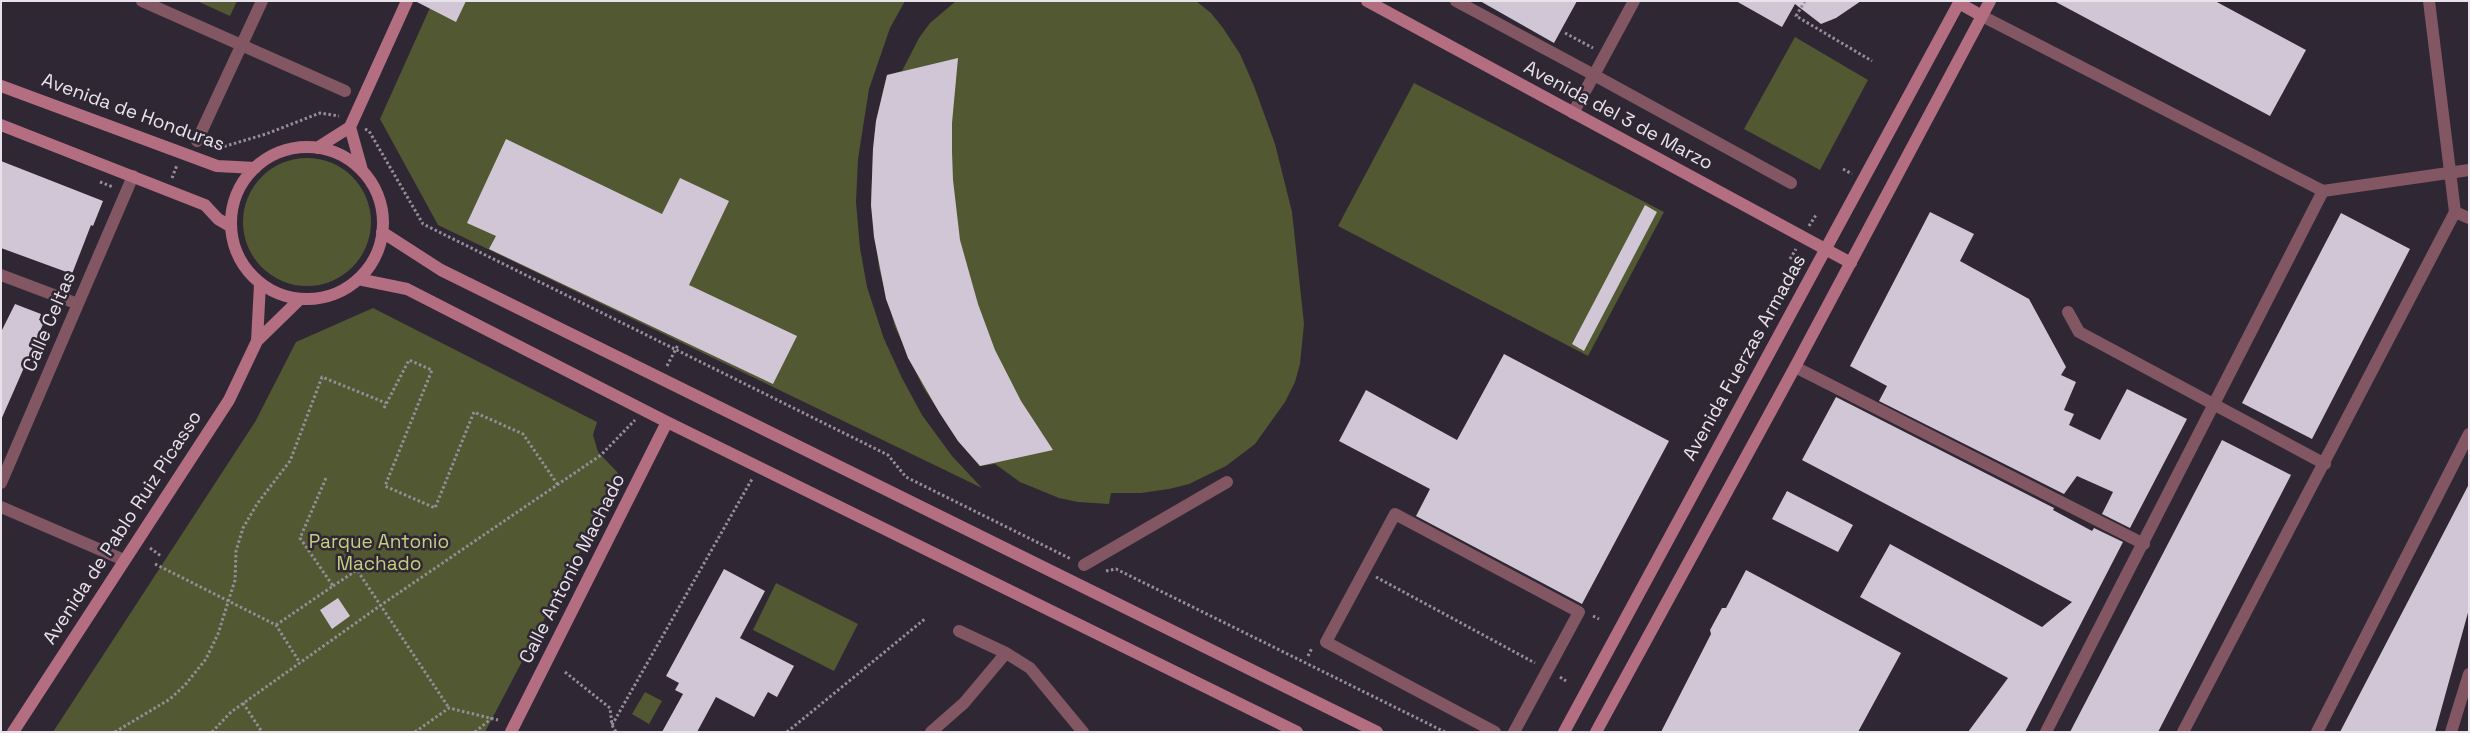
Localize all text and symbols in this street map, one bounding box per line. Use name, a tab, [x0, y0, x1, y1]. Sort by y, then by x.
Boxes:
street label: Avenida del 3 de Marzo	[1520, 56, 1716, 176]
street label: Avenida de Honduras	[38, 69, 228, 157]
street label: Avenida Fuerzas Armadas	[1679, 251, 1811, 465]
street label: Calle Celtas	[19, 269, 81, 375]
street label: Avenida de Pablo Ruiz Picasso	[39, 407, 207, 649]
street label: Calle Antonio Machado	[515, 470, 631, 668]
park label: Parque Antonio Machado	[309, 532, 449, 576]

